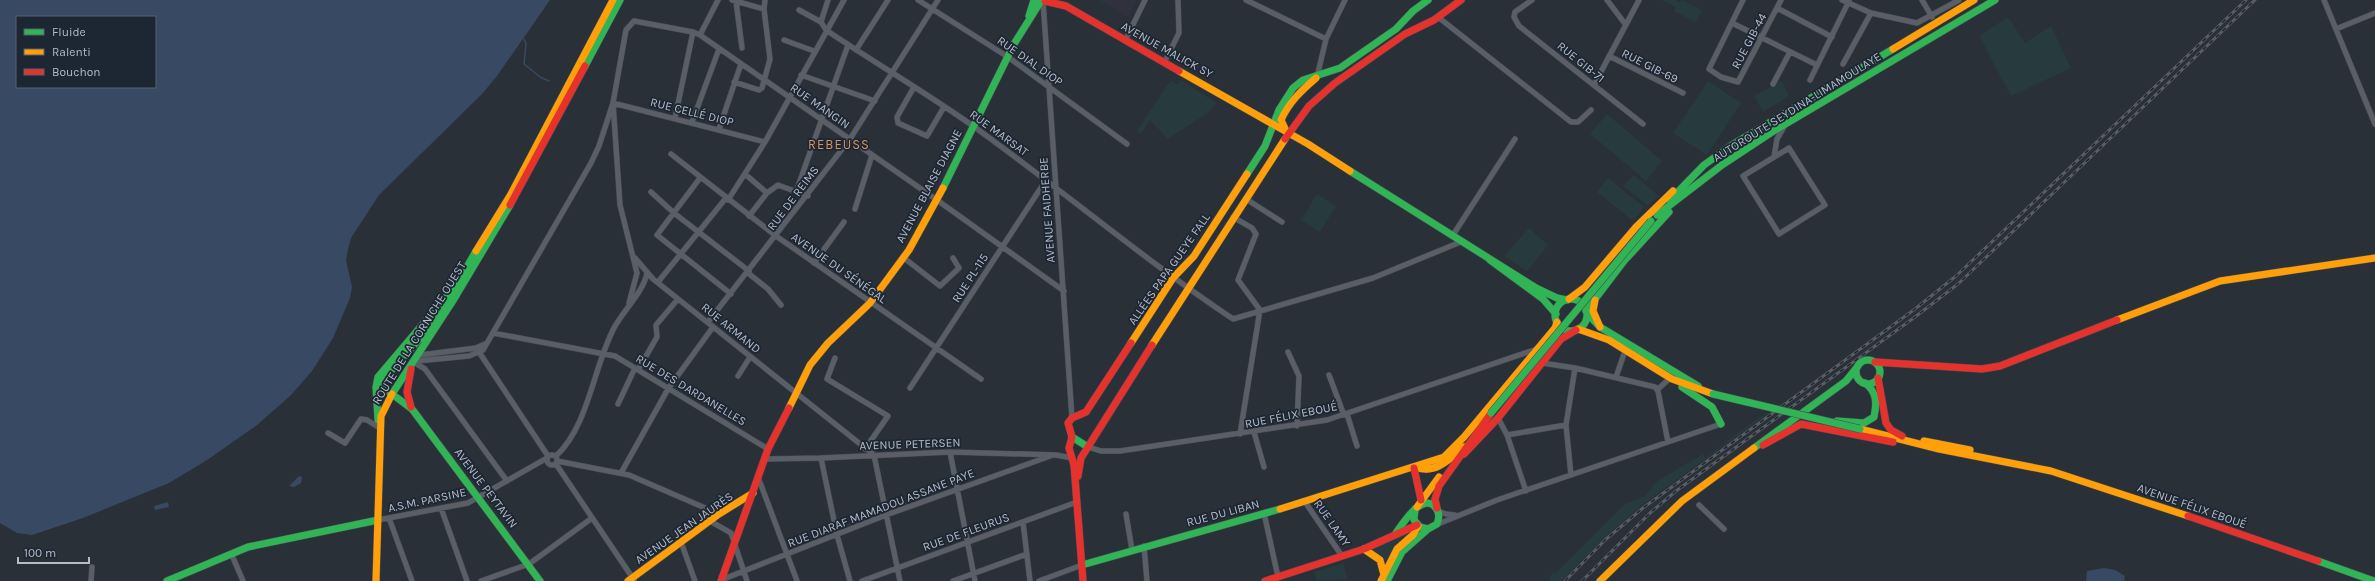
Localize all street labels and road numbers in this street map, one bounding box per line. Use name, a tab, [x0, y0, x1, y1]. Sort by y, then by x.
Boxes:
street label: RUE GIB-44	[1729, 11, 1770, 71]
street label: AVENUE MALICK SY	[1119, 19, 1216, 81]
street label: RUE DIAL DIOP	[994, 33, 1066, 89]
street label: RUE GIB-71	[1554, 39, 1608, 85]
street label: RUE GIB-69	[1619, 46, 1681, 86]
street label: AUTOROUTE SEYDINA-LIMAMOULAYE	[1710, 49, 1884, 165]
street label: RUE MANGIN	[788, 80, 852, 132]
street label: RUE CELLÉ DIOP	[649, 94, 736, 129]
street label: RUE MARSAT	[967, 107, 1031, 159]
street label: AVENUE BLAISE DIAGNE	[893, 127, 965, 245]
street label: AVENUE FAIDHERBE	[1036, 157, 1058, 263]
street label: RUE DE REIMS	[764, 163, 822, 233]
street label: ALLÉES PAPA GUEYE FALL	[1124, 210, 1213, 327]
street label: AVENUE DU SÉNÉGAL	[789, 229, 890, 307]
street label: RUE PL-115	[949, 251, 991, 305]
street label: ROUTE DE LA CORNICHE OUEST	[369, 259, 469, 407]
street label: RUE ARMAND	[699, 300, 764, 356]
street label: RUE DES DARDANELLES	[633, 351, 749, 429]
street label: RUE FÉLIX EBOUÉ	[1243, 398, 1338, 431]
street label: AVENUE PETERSEN	[859, 435, 961, 453]
street label: AVENUE PEYTAVIN	[452, 445, 520, 531]
street label: RUE DIARAF MAMADOU ASSANE PAYE	[786, 466, 976, 550]
street label: AVENUE FÉLIX EBOUÉ	[2135, 480, 2249, 531]
street label: A.S.M. PARSINE	[387, 485, 467, 515]
street label: AVENUE JEAN JAURÈS	[632, 488, 736, 567]
street label: RUE DU LIBAN	[1185, 497, 1261, 529]
street label: RUE LAMY	[1311, 497, 1353, 549]
street label: RUE DE FLEURUS	[921, 510, 1011, 554]

